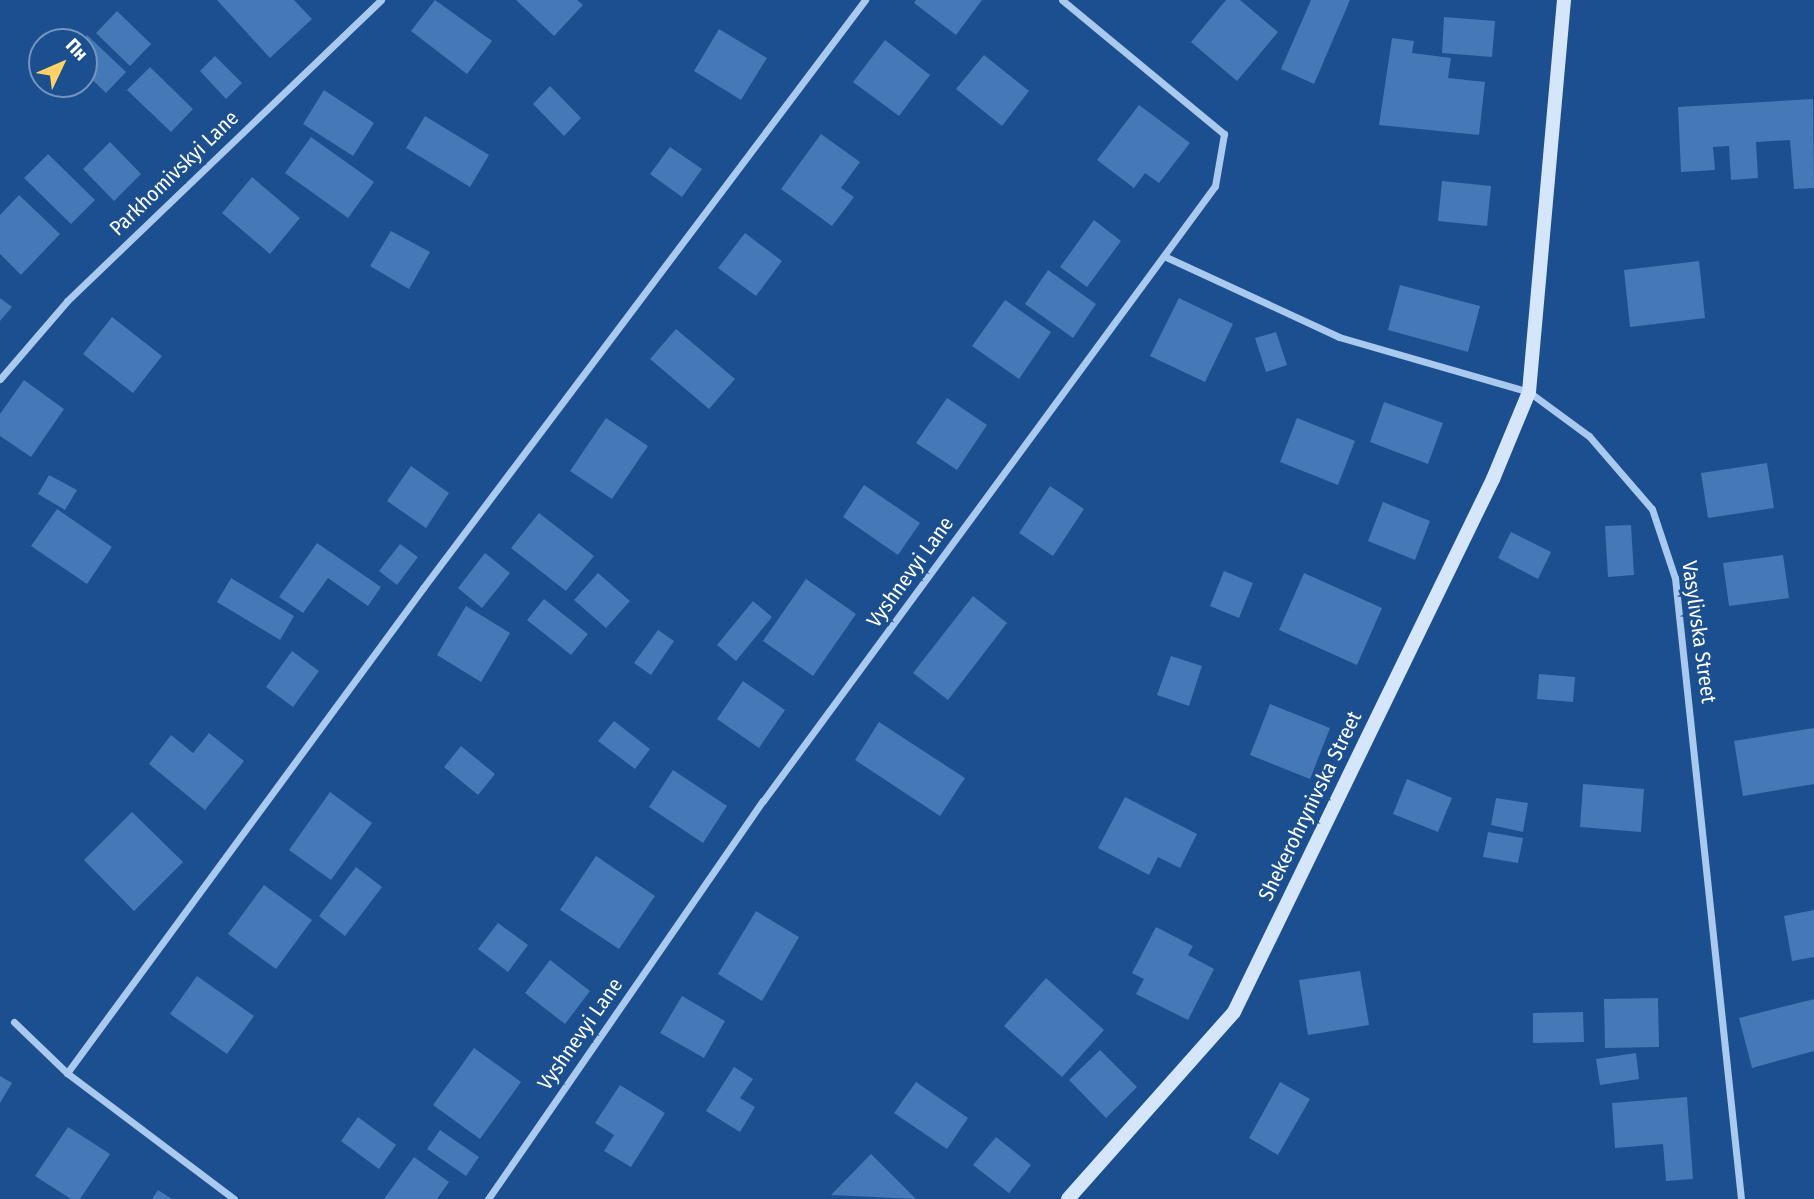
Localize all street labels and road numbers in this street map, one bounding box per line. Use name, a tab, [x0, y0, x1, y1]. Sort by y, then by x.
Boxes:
street label: Parkhomivskyi Lane	[104, 105, 244, 241]
street label: Vyshnevyi Lane	[861, 512, 959, 632]
street label: Vasylivska Street	[1677, 559, 1721, 705]
street label: Shekerohrynivska Street	[1253, 707, 1367, 905]
street label: Vyshnevyi Lane	[532, 973, 628, 1095]

